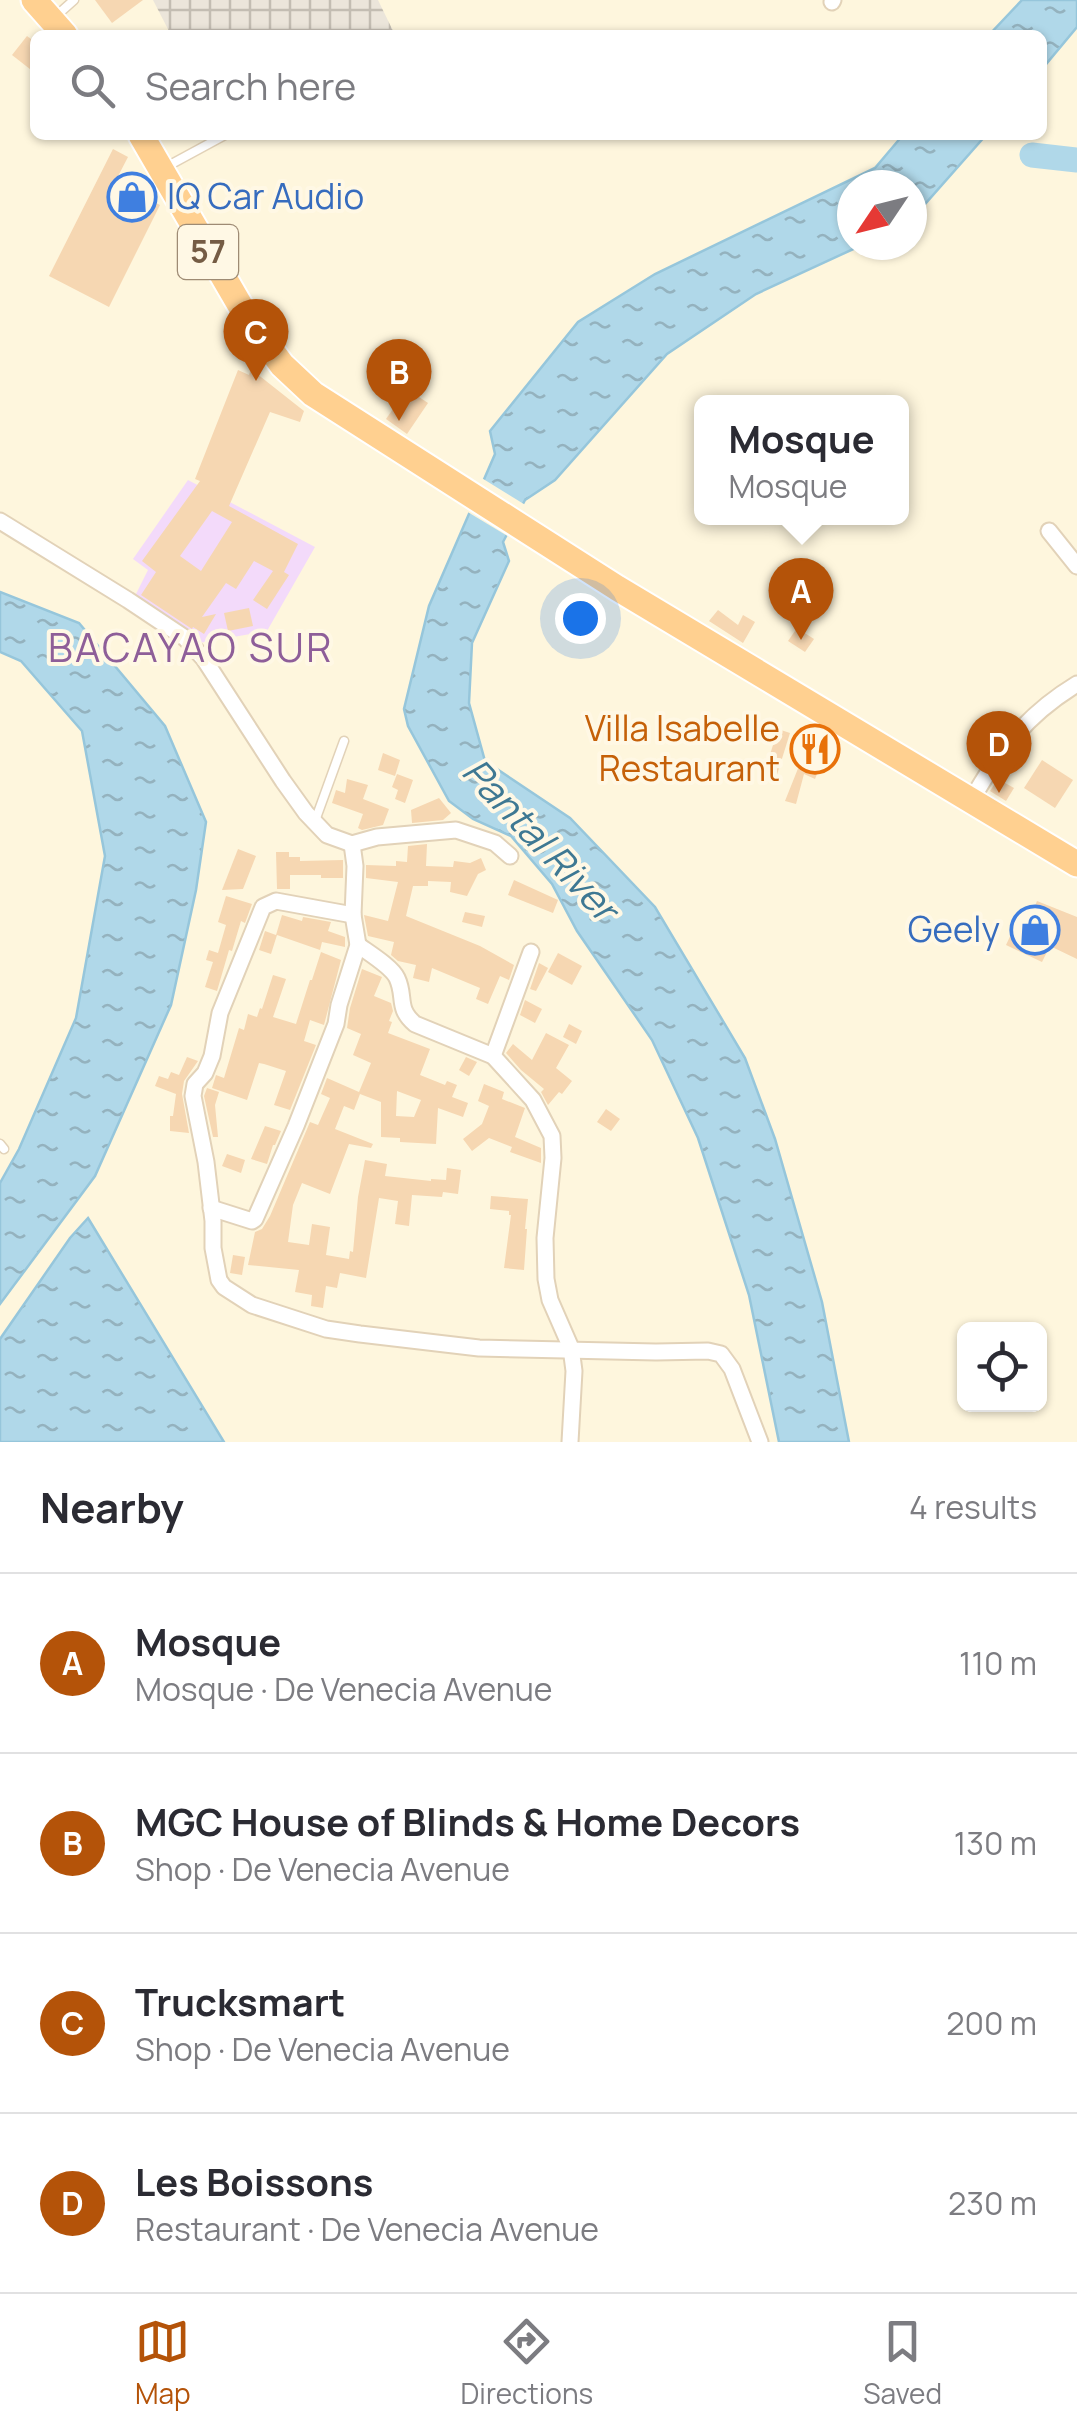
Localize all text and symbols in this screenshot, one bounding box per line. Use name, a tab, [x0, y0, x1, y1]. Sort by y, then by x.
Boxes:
search box	[30, 30, 1047, 140]
icon: search	[65, 58, 120, 113]
text: Search here	[145, 59, 356, 111]
north arrow	[837, 170, 927, 260]
shop icon: IQ Car Audio	[106, 171, 158, 223]
place label: IQ Car Audio	[167, 172, 364, 220]
road number: 57	[178, 225, 238, 279]
pin: C	[224, 298, 288, 381]
pin: B	[366, 338, 432, 421]
popup	[694, 395, 909, 525]
text: Mosque	[728, 412, 875, 464]
text: Mosque	[728, 464, 848, 508]
pin: A	[768, 558, 834, 640]
your location	[555, 593, 606, 644]
district label: BACAYAO SUR	[48, 619, 334, 674]
place label: Villa Isabelle Restaurant	[585, 704, 780, 792]
pin: D	[966, 710, 1032, 793]
restaurant icon: Villa Isabelle Restaurant	[789, 723, 841, 775]
water label: Pantal River	[452, 746, 634, 935]
shop icon: Geely	[1009, 904, 1061, 956]
place label: Geely	[908, 905, 1000, 953]
map controls	[957, 1322, 1047, 1412]
button: locate	[957, 1322, 1047, 1412]
text: Nearby	[40, 1478, 184, 1536]
text: 4 results	[909, 1485, 1037, 1529]
text: Mosque	[135, 1615, 281, 1667]
text: A	[62, 1641, 83, 1685]
text: 110 m	[959, 1641, 1037, 1685]
text: Mosque · De Venecia Avenue	[135, 1667, 552, 1711]
text: MGC House of Blinds & Home Decors	[135, 1795, 800, 1847]
text: B	[62, 1821, 83, 1865]
text: 130 m	[954, 1821, 1037, 1865]
text: Shop · De Venecia Avenue	[135, 1847, 510, 1891]
text: Trucksmart	[135, 1975, 345, 2027]
text: C	[61, 2001, 84, 2045]
text: 200 m	[946, 2001, 1037, 2045]
text: Shop · De Venecia Avenue	[135, 2027, 510, 2071]
text: Les Boissons	[135, 2155, 373, 2207]
text: D	[61, 2181, 84, 2225]
text: 230 m	[948, 2181, 1037, 2225]
text: Restaurant · De Venecia Avenue	[135, 2207, 599, 2251]
tab: Map	[135, 2314, 191, 2412]
tab: Directions	[461, 2314, 593, 2412]
tab: Saved	[863, 2314, 942, 2412]

